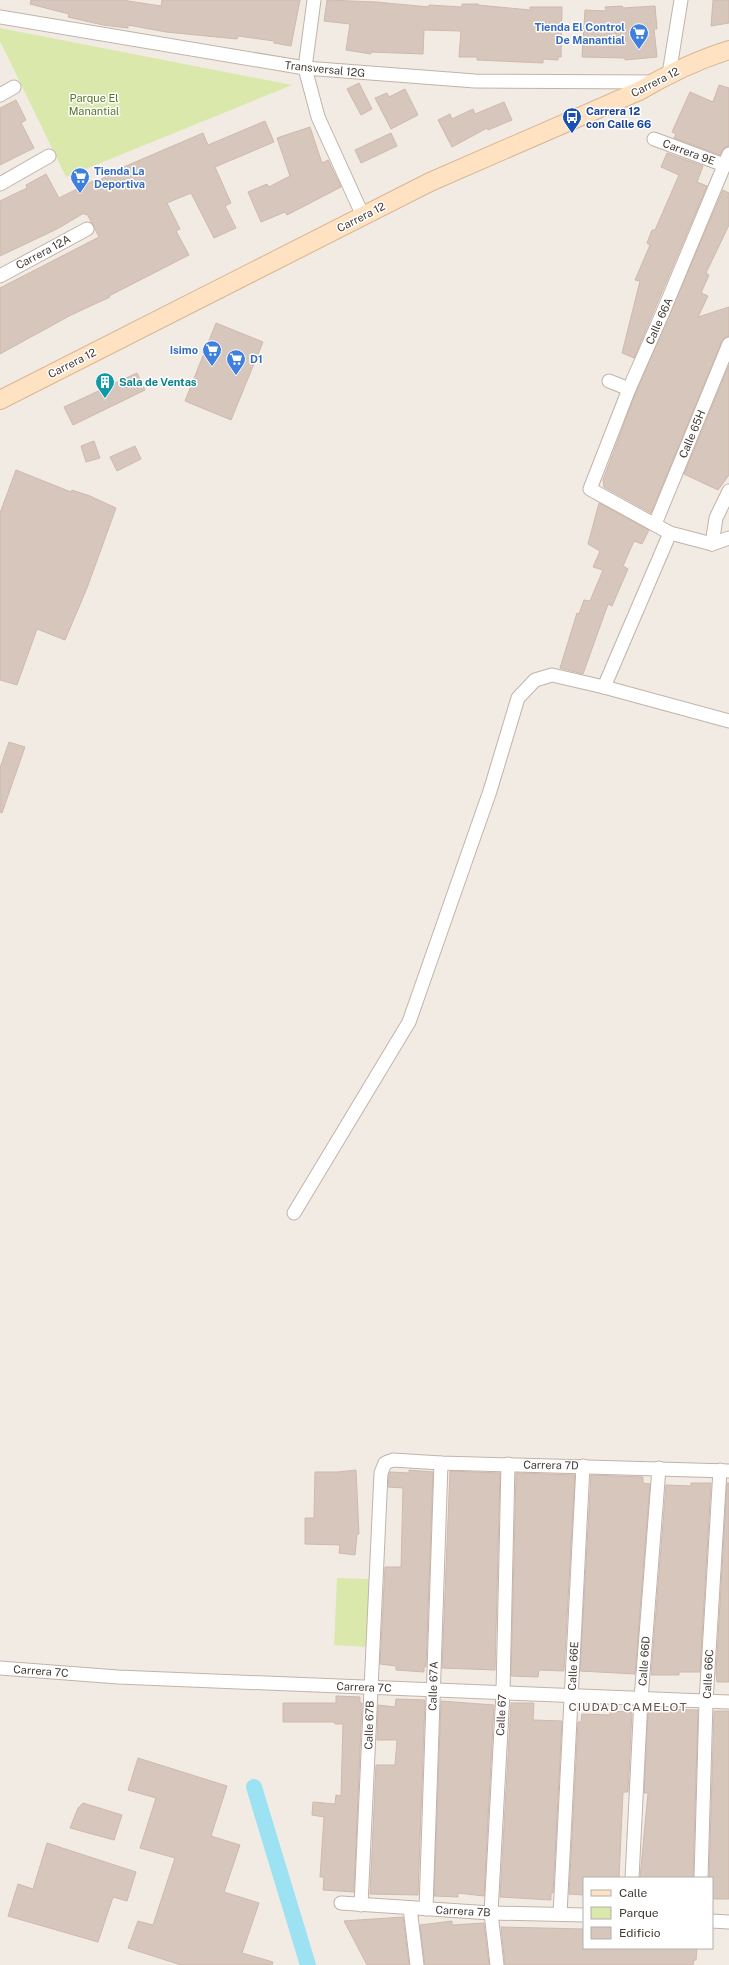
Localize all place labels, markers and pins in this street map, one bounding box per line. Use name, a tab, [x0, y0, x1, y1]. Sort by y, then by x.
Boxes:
place label: Tienda El Control De Manantial	[534, 21, 625, 46]
supermarket icon: Tienda El Control De Manantial	[628, 22, 650, 50]
place label: Carrera 12 con Calle 66	[586, 105, 651, 130]
bus stop icon: Carrera 12 con Calle 66	[561, 106, 583, 134]
place label: Tienda La Deportiva	[94, 165, 145, 190]
supermarket icon: Tienda La Deportiva	[69, 166, 91, 194]
supermarket icon: Isimo	[201, 339, 223, 367]
place label: Isimo	[170, 344, 198, 356]
supermarket icon: D1	[225, 348, 247, 376]
place label: D1	[250, 353, 263, 365]
building icon: Sala de Ventas	[94, 371, 116, 399]
place label: Sala de Ventas	[119, 376, 197, 388]

